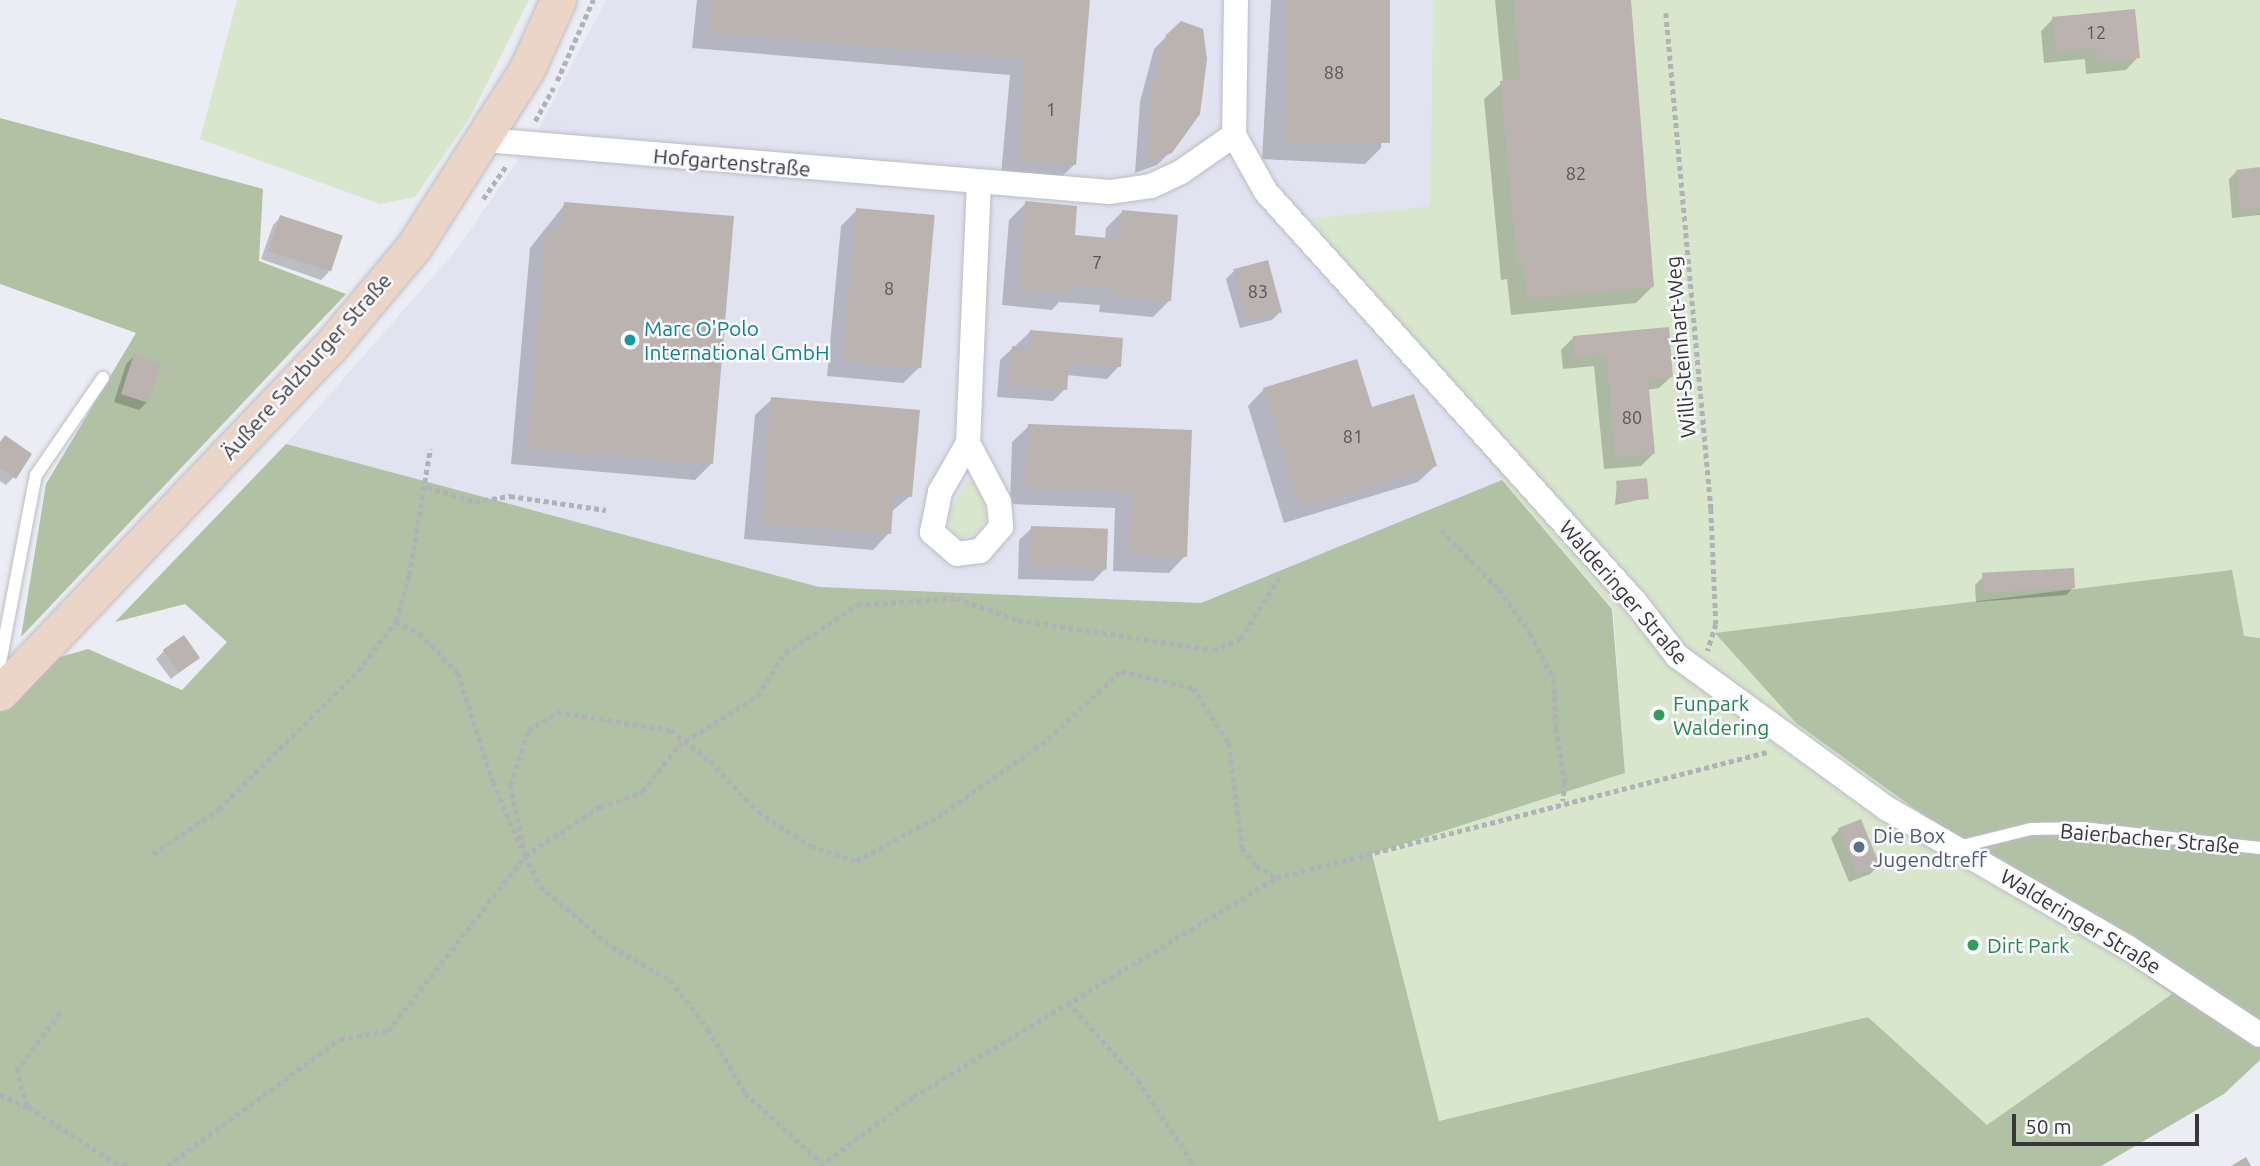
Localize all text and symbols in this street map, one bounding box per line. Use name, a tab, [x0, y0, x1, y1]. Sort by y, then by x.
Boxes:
house number: 12	[2086, 21, 2106, 43]
house number: 88	[1324, 61, 1344, 83]
house number: 1	[1046, 98, 1056, 120]
street label: Hofgartenstraße	[652, 143, 812, 181]
house number: 82	[1566, 162, 1586, 184]
house number: 7	[1092, 251, 1102, 273]
street label: Willi-Steinhart-Weg	[1660, 255, 1700, 439]
street label: Äußere Salzburger Straße	[216, 268, 396, 464]
house number: 8	[884, 277, 894, 299]
house number: 83	[1248, 280, 1268, 302]
place label: Marc O'Polo International GmbH	[644, 315, 830, 365]
marker: Marc O'Polo International GmbH	[622, 332, 638, 348]
house number: 80	[1622, 406, 1642, 428]
house number: 81	[1343, 425, 1363, 447]
street label: Walderinger Straße	[1554, 515, 1694, 669]
place label: Funpark Waldering	[1673, 690, 1769, 740]
marker: Funpark Waldering	[1651, 707, 1667, 723]
street label: Baierbacher Straße	[2059, 818, 2241, 858]
place label: Die Box Jugendtreff	[1873, 822, 1987, 872]
marker: Die Box Jugendtreff	[1851, 839, 1867, 855]
street label: Walderinger Straße	[1996, 863, 2166, 979]
place label: Dirt Park	[1987, 932, 2070, 958]
marker: Dirt Park	[1965, 937, 1981, 953]
scale bar	[2015, 1100, 2202, 1144]
text: 50 m	[2025, 1114, 2072, 1138]

